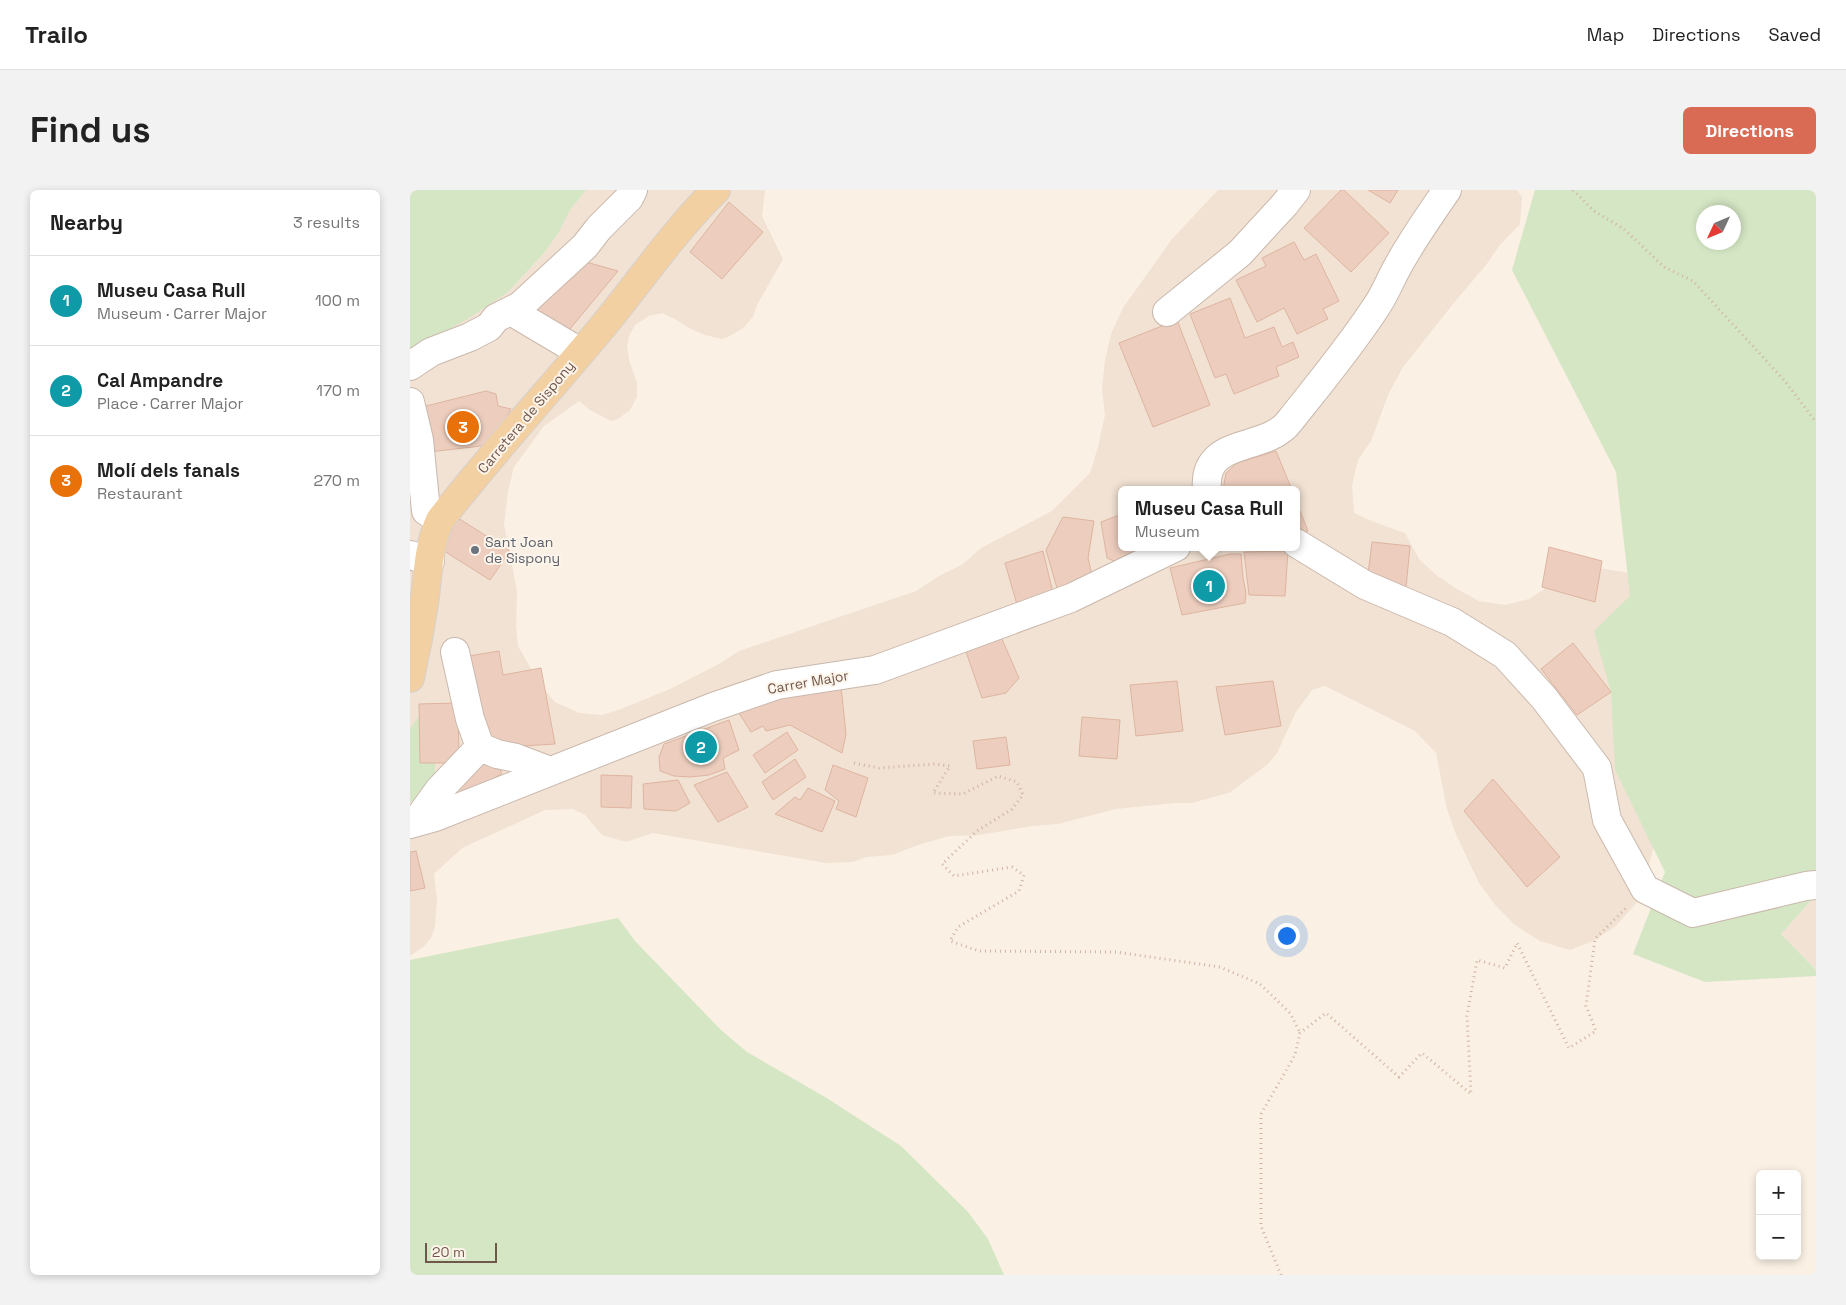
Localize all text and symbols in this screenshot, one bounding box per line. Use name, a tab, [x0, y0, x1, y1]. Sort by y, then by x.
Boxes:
text: Trailo	[25, 19, 88, 50]
text: Map	[1587, 23, 1624, 46]
text: Directions	[1652, 23, 1741, 46]
text: Saved	[1769, 23, 1821, 46]
button: Directions	[1683, 107, 1816, 154]
text: Find us	[30, 108, 151, 152]
north arrow	[1696, 205, 1741, 250]
text: Nearby	[50, 209, 123, 236]
text: 3 results	[293, 212, 360, 233]
text: Museu Casa Rull	[97, 278, 246, 303]
text: 1	[62, 290, 70, 311]
text: 100 m	[315, 290, 360, 311]
text: Museum · Carrer Major	[97, 303, 267, 324]
street label: Carretera de Sispony	[474, 357, 578, 477]
text: Cal Ampandre	[97, 368, 223, 393]
text: 2	[61, 380, 71, 401]
text: 170 m	[316, 380, 360, 401]
text: Place · Carrer Major	[97, 393, 244, 414]
pin: 3	[447, 408, 479, 446]
text: Molí dels fanals	[97, 458, 240, 483]
text: 3	[61, 470, 71, 491]
text: 270 m	[313, 470, 360, 491]
text: Restaurant	[97, 483, 183, 504]
popup	[1118, 486, 1300, 551]
text: Museu Casa Rull	[1135, 496, 1283, 521]
text: Museum	[1135, 521, 1200, 542]
place label: Sant Joan de Sispony	[485, 533, 560, 567]
marker: Sant Joan de Sispony	[469, 544, 481, 556]
pin: 1	[1193, 567, 1225, 605]
street label: Carrer Major	[766, 666, 850, 698]
pin: 2	[685, 728, 717, 766]
your location	[1274, 923, 1300, 949]
map controls	[1756, 1170, 1801, 1260]
button: +	[1756, 1170, 1801, 1215]
button: −	[1756, 1215, 1801, 1260]
scale bar	[425, 1240, 498, 1263]
text: 20 m	[432, 1243, 465, 1261]

